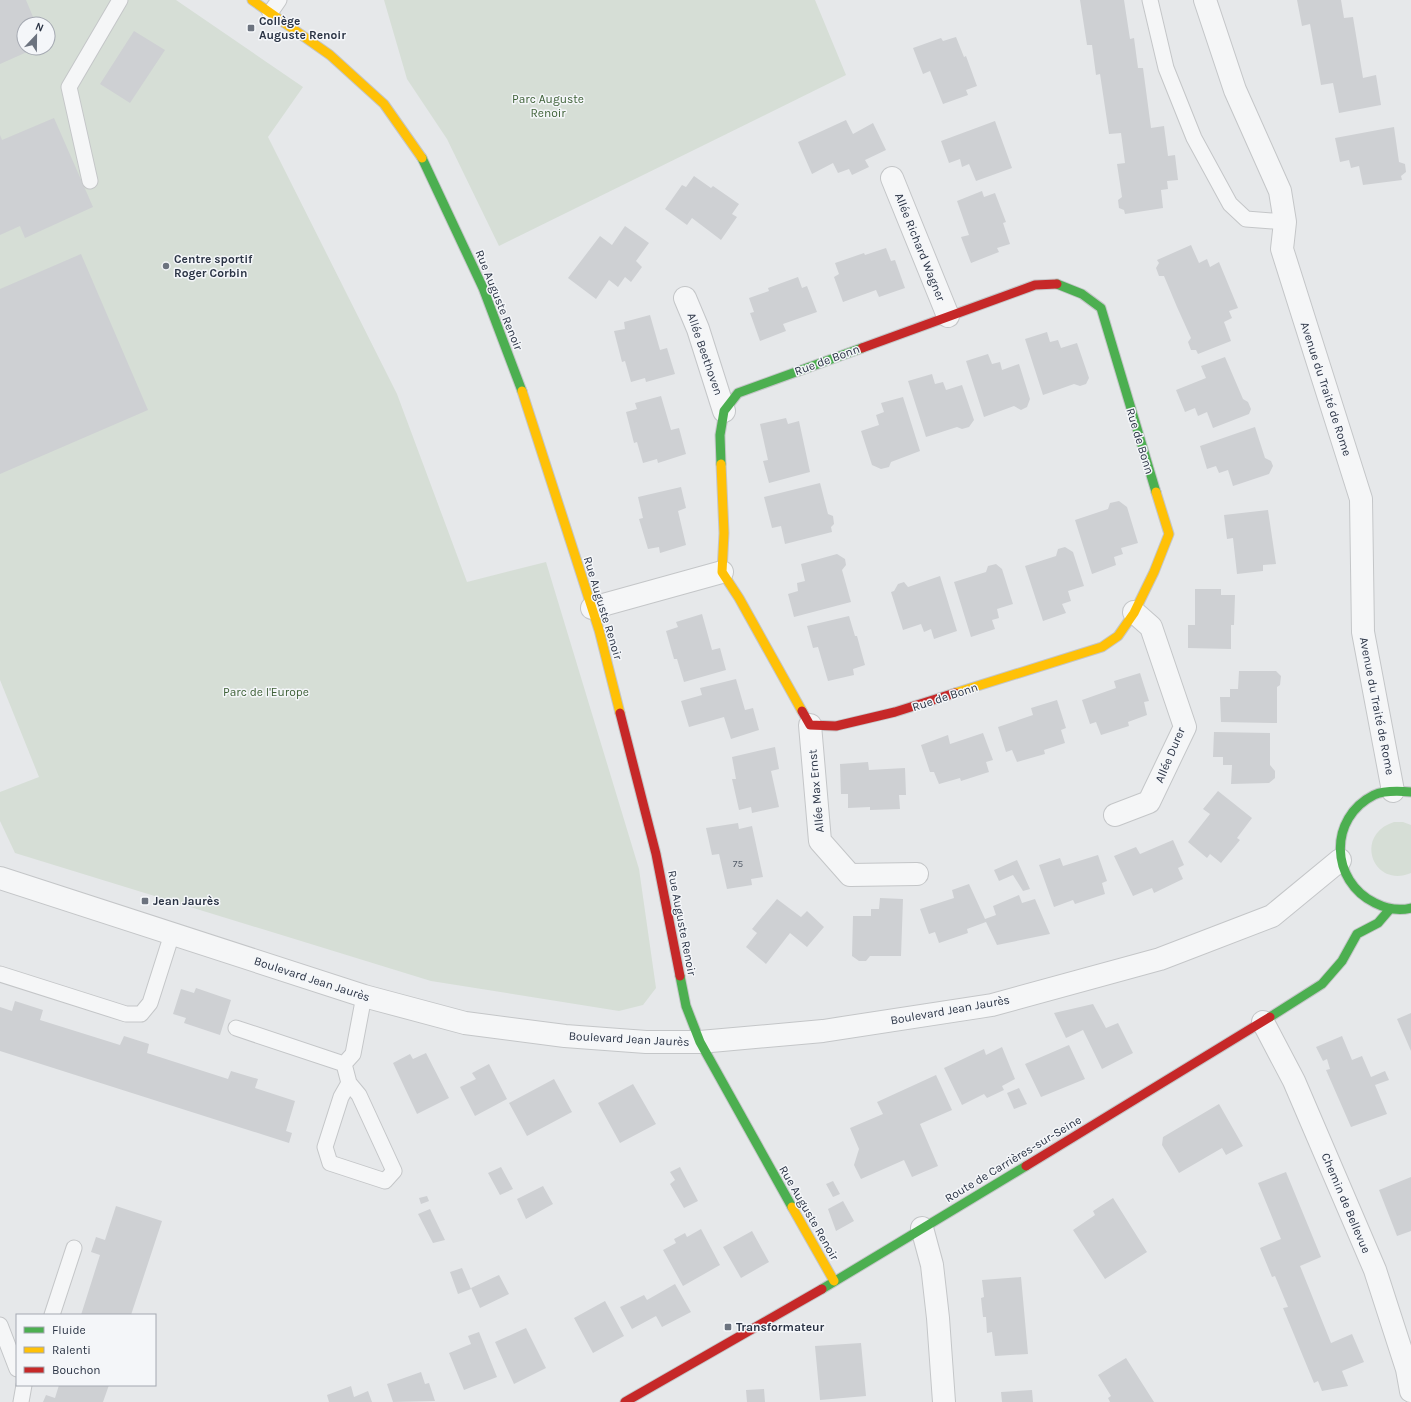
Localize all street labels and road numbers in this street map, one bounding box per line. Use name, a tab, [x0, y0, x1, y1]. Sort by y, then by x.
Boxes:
street label: Allée Richard Wagner	[892, 191, 948, 304]
street label: Rue Auguste Renoir	[472, 248, 526, 353]
street label: Allée Beethoven	[684, 311, 726, 397]
street label: Avenue du Traité de Rome	[1298, 320, 1354, 458]
street label: Rue de Bonn	[793, 342, 861, 378]
street label: Rue de Bonn	[1123, 406, 1157, 476]
street label: Rue Auguste Renoir	[581, 555, 626, 662]
street label: Avenue du Traité de Rome	[1357, 636, 1397, 776]
street label: Rue de Bonn	[910, 680, 980, 714]
street label: Allée Durer	[1152, 725, 1188, 785]
street label: Allée Max Ernst	[805, 748, 827, 833]
street label: Rue Auguste Renoir	[665, 869, 699, 977]
street label: Boulevard Jean Jaurès	[252, 954, 372, 1004]
street label: Boulevard Jean Jaurès	[889, 993, 1011, 1027]
street label: Boulevard Jean Jaurès	[568, 1029, 690, 1049]
street label: Route de Carrières-sur-Seine	[942, 1113, 1084, 1205]
street label: Chemin de Bellevue	[1319, 1151, 1373, 1255]
street label: Rue Auguste Renoir	[776, 1163, 842, 1263]

